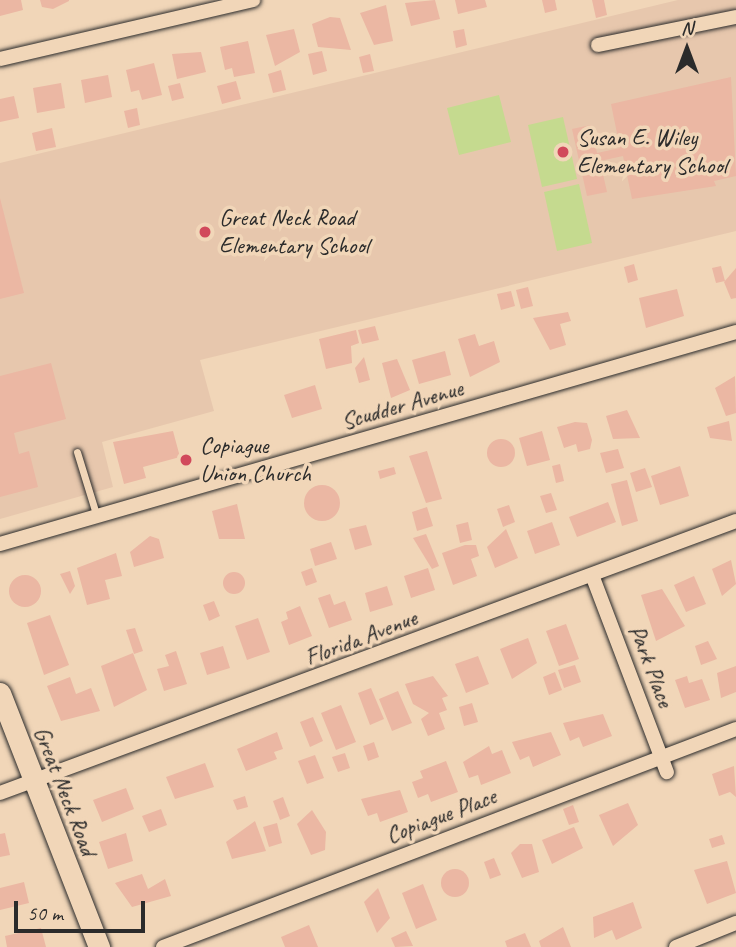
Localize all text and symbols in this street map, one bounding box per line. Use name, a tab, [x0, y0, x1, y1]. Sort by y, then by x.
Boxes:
north arrow	[652, 14, 722, 84]
text: N	[681, 16, 693, 40]
place label: Susan E. Wiley Elementary School	[577, 124, 727, 180]
marker: Susan E. Wiley Elementary School	[555, 144, 571, 160]
place label: Great Neck Road Elementary School	[219, 204, 369, 260]
marker: Great Neck Road Elementary School	[197, 224, 213, 240]
street label: Scudder Avenue	[338, 374, 466, 436]
place label: Copiague Union Church	[200, 432, 312, 488]
marker: Copiague Union Church	[178, 452, 194, 468]
street label: Florida Avenue	[301, 604, 421, 672]
street label: Park Place	[622, 621, 680, 711]
street label: Great Neck Road	[27, 722, 103, 860]
street label: Copiague Place	[382, 782, 500, 850]
scale bar	[18, 888, 149, 932]
text: 50 m	[27, 900, 63, 926]

